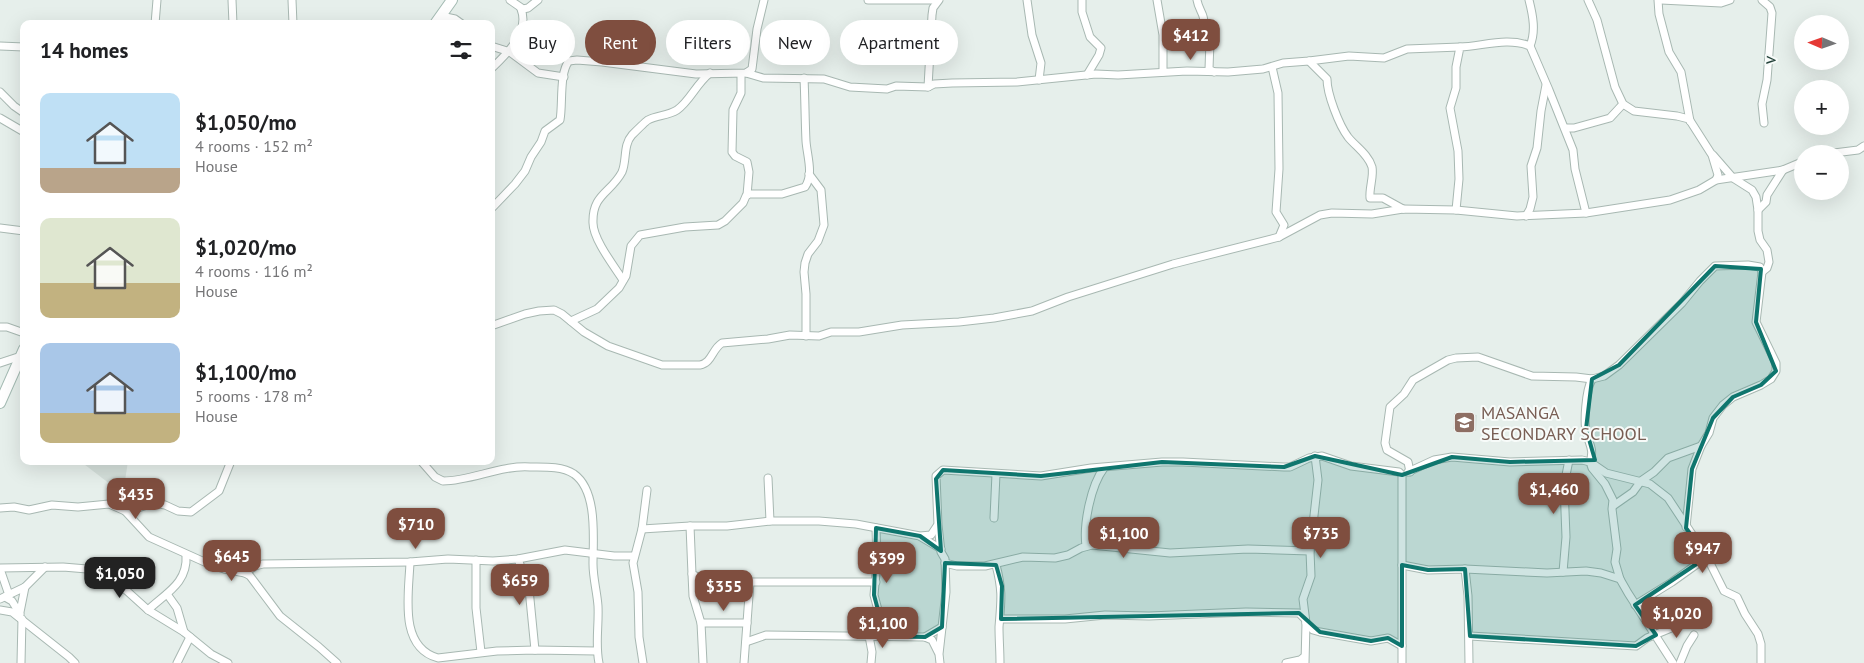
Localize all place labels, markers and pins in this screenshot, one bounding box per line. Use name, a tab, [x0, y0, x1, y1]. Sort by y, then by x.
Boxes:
pin: $412	[1161, 18, 1221, 61]
place label: MASANGA SECONDARY SCHOOL	[1481, 401, 1646, 445]
school or university icon: MASANGA SECONDARY SCHOOL	[1453, 410, 1477, 434]
pin: $1,460	[1513, 472, 1595, 515]
pin: $435	[106, 478, 166, 520]
pin: $710	[386, 508, 446, 550]
pin: $1,100	[1083, 516, 1165, 559]
pin: $735	[1291, 516, 1351, 559]
pin: $947	[1673, 532, 1733, 574]
pin: $645	[202, 540, 262, 582]
pin: $399	[857, 542, 917, 584]
pin: $1,050	[79, 556, 161, 599]
pin: $659	[490, 564, 550, 606]
pin: $355	[694, 570, 754, 612]
pin: $1,020	[1636, 596, 1718, 639]
pin: $1,100	[842, 606, 924, 649]

